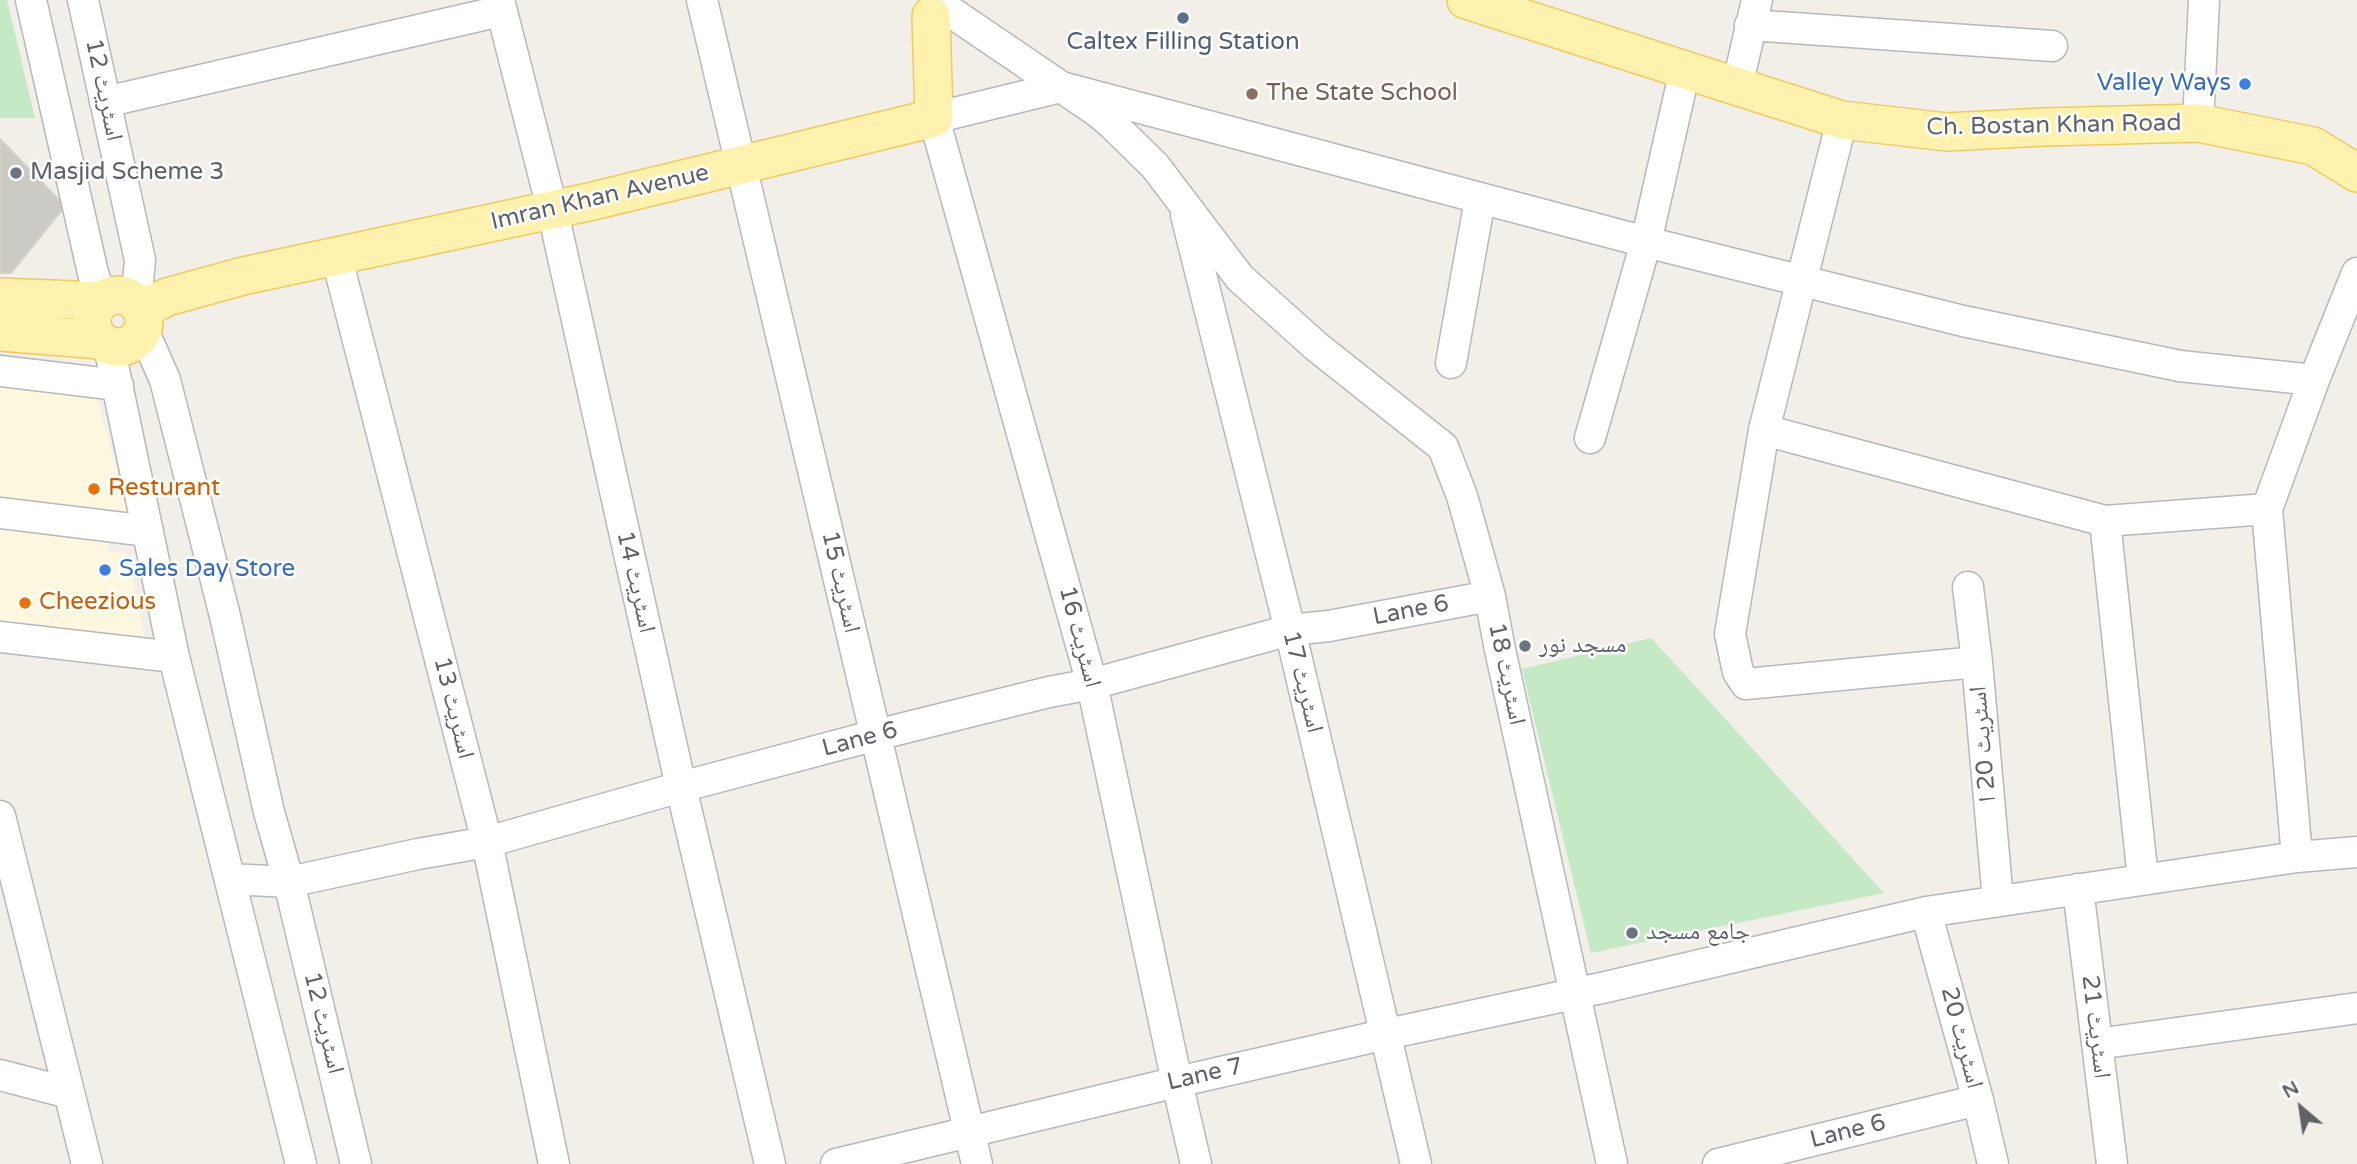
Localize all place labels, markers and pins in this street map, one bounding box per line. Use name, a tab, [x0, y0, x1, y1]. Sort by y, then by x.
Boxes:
marker: Caltex Filling Station	[1175, 10, 1191, 26]
place label: Caltex Filling Station	[1066, 29, 1300, 57]
place label: Valley Ways	[2097, 70, 2231, 98]
marker: Valley Ways	[2237, 76, 2253, 92]
place label: The State School	[1266, 80, 1458, 108]
marker: The State School	[1244, 86, 1260, 102]
place label: Masjid Scheme 3	[30, 159, 224, 187]
marker: Masjid Scheme 3	[8, 165, 24, 181]
place label: Resturant	[108, 475, 220, 503]
marker: Resturant	[86, 481, 102, 497]
place label: Sales Day Store	[119, 556, 295, 584]
marker: Sales Day Store	[97, 562, 113, 578]
place label: Cheezious	[39, 589, 156, 617]
marker: Cheezious	[17, 595, 33, 611]
place label: مسجد نور	[1539, 632, 1627, 660]
marker: مسجد نور	[1517, 638, 1533, 654]
place label: جامع مسجد	[1646, 919, 1750, 947]
marker: جامع مسجد	[1624, 925, 1640, 941]

